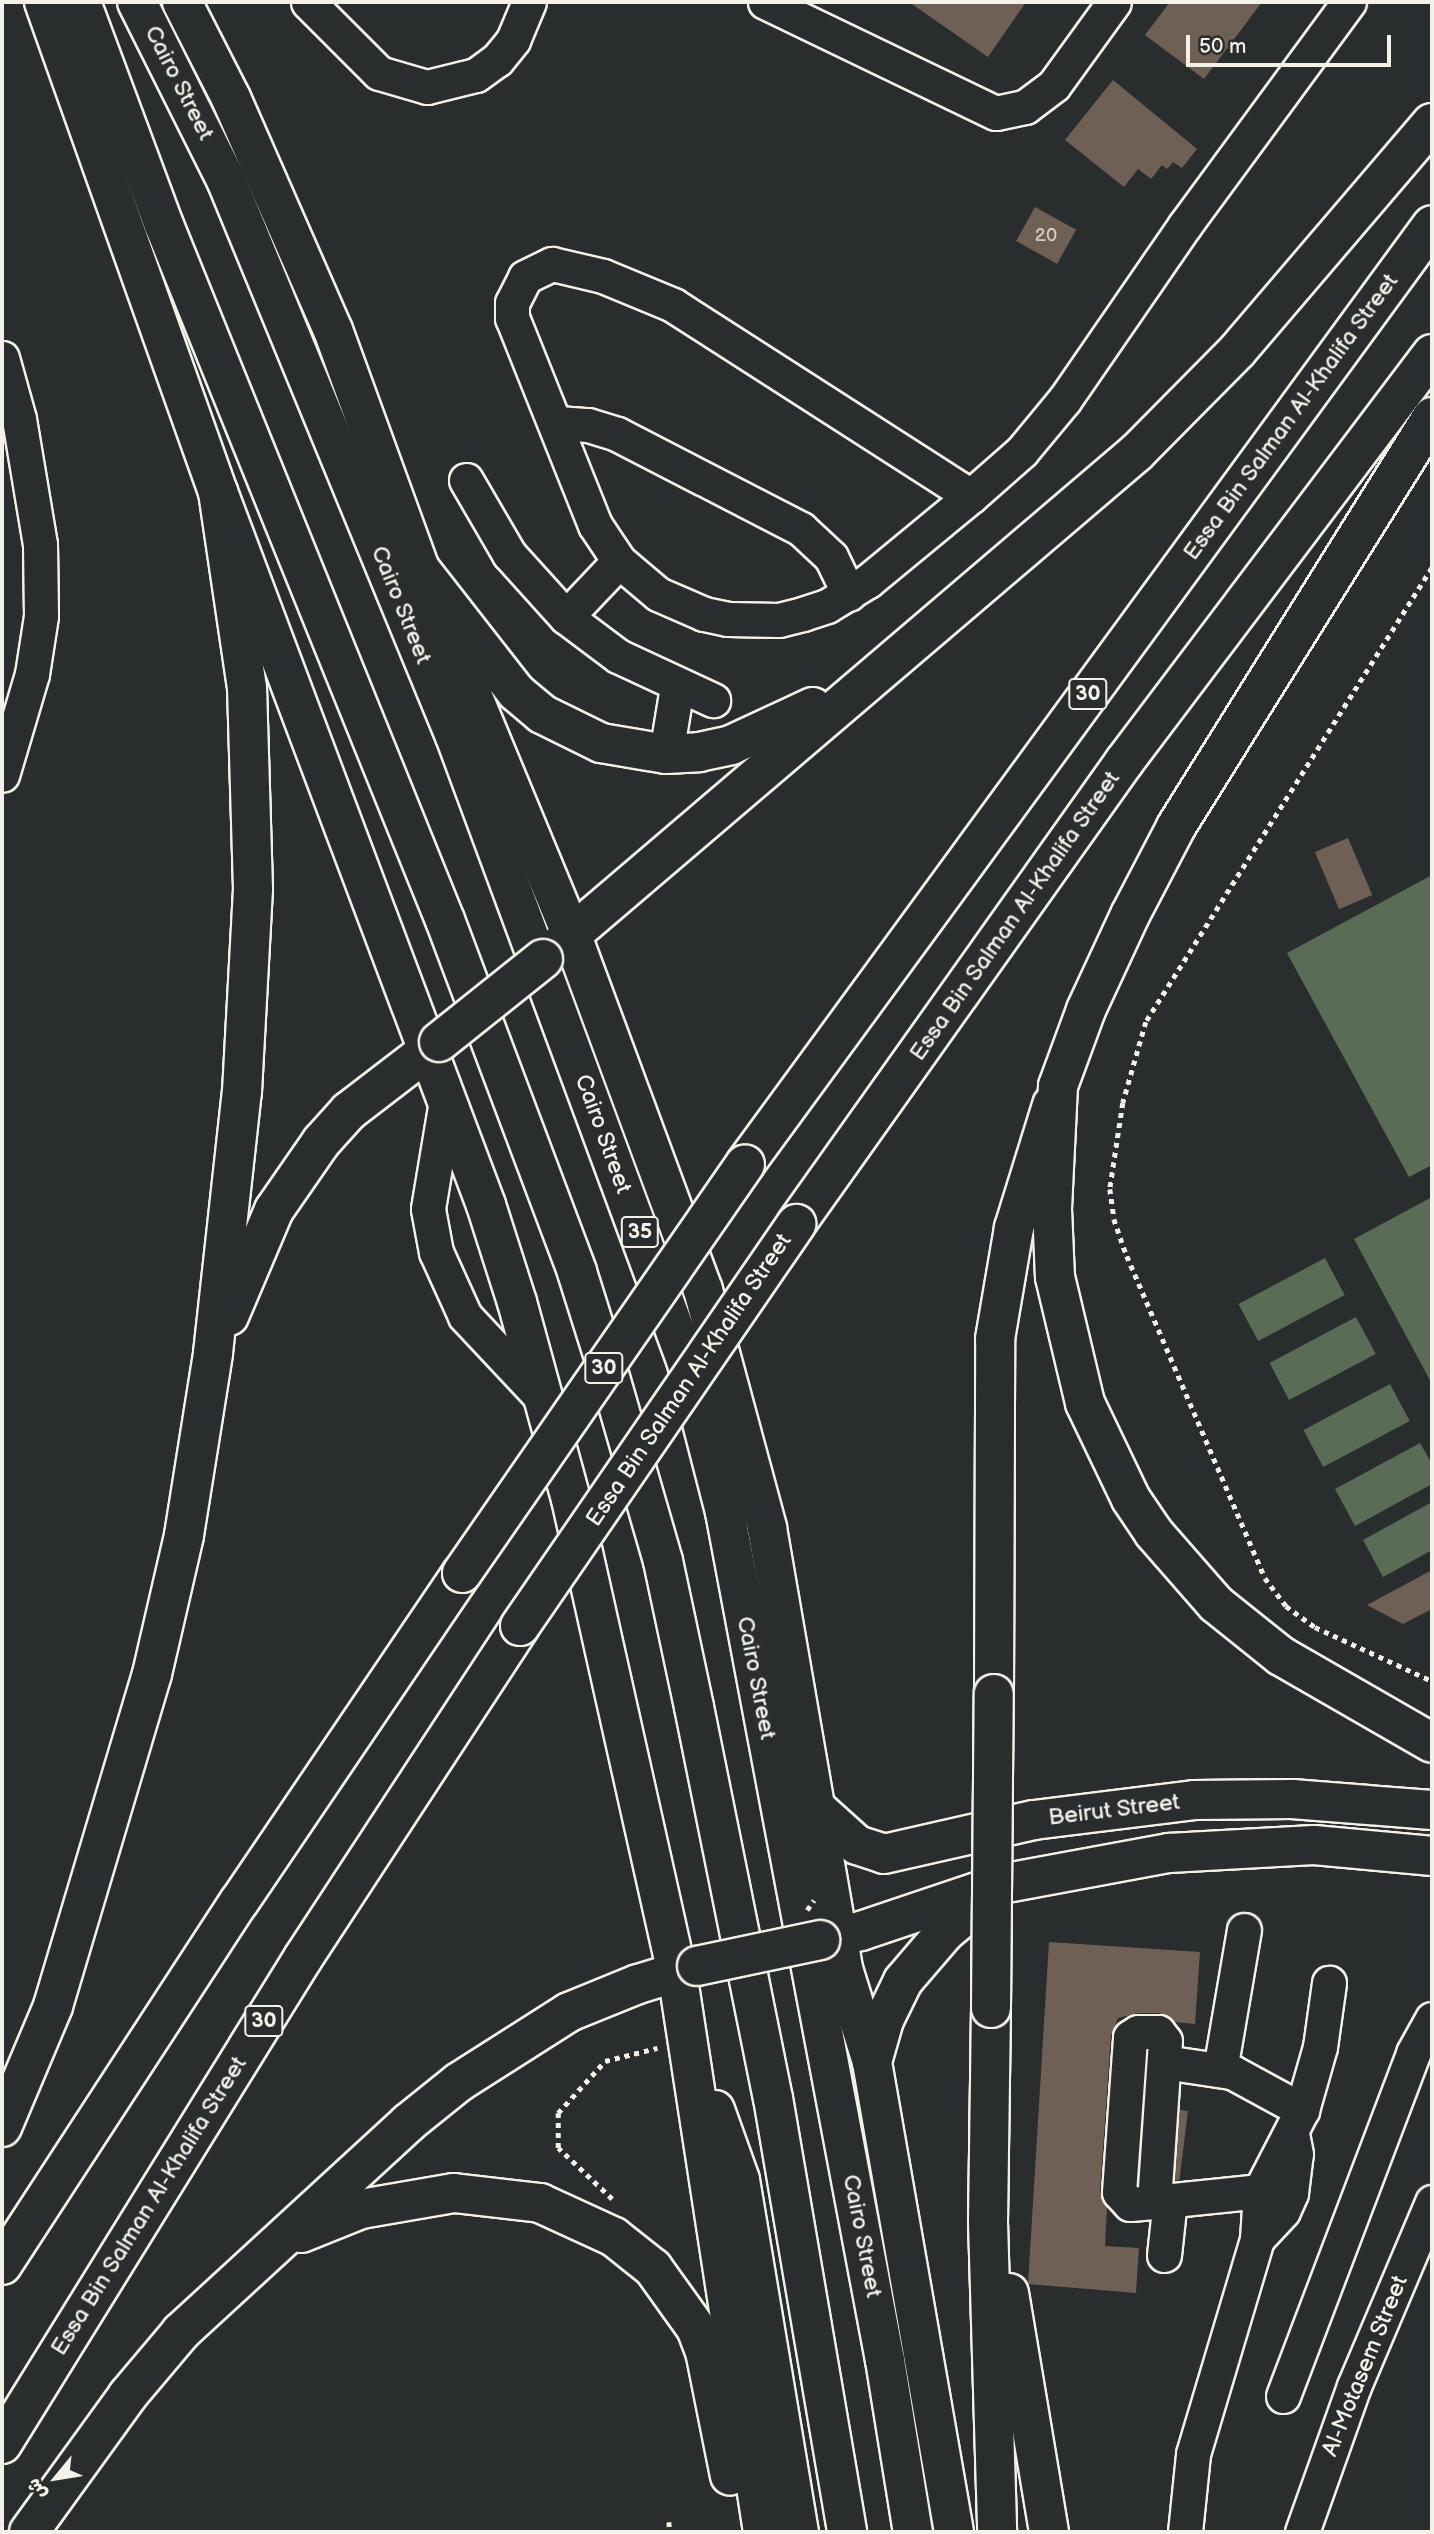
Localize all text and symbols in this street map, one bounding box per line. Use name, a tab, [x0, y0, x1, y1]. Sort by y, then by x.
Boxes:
street label: Cairo Street	[138, 21, 220, 145]
scale bar	[1189, 21, 1394, 65]
text: 50 m	[1199, 34, 1246, 59]
house number: 20	[1035, 225, 1057, 247]
street label: Essa Bin Salman Al-Khalifa Street	[1178, 268, 1404, 566]
street label: Cairo Street	[365, 542, 437, 668]
road number: 30	[1067, 676, 1109, 712]
street label: Essa Bin Salman Al-Khalifa Street	[904, 766, 1126, 1066]
street label: Cairo Street	[569, 1071, 637, 1197]
road number: 35	[621, 1214, 659, 1250]
street label: Essa Bin Salman Al-Khalifa Street	[580, 1228, 798, 1532]
road number: 30	[583, 1350, 625, 1386]
street label: Cairo Street	[731, 1614, 781, 1742]
street label: Beirut Street	[1047, 1788, 1181, 1832]
road number: 30	[243, 2004, 285, 2038]
street label: Essa Bin Salman Al-Khalifa Street	[45, 2051, 253, 2361]
street label: Cairo Street	[837, 2172, 887, 2300]
street label: Al-Motasem Street	[1316, 2271, 1414, 2461]
north arrow	[21, 2443, 91, 2513]
text: ش	[22, 2474, 53, 2504]

